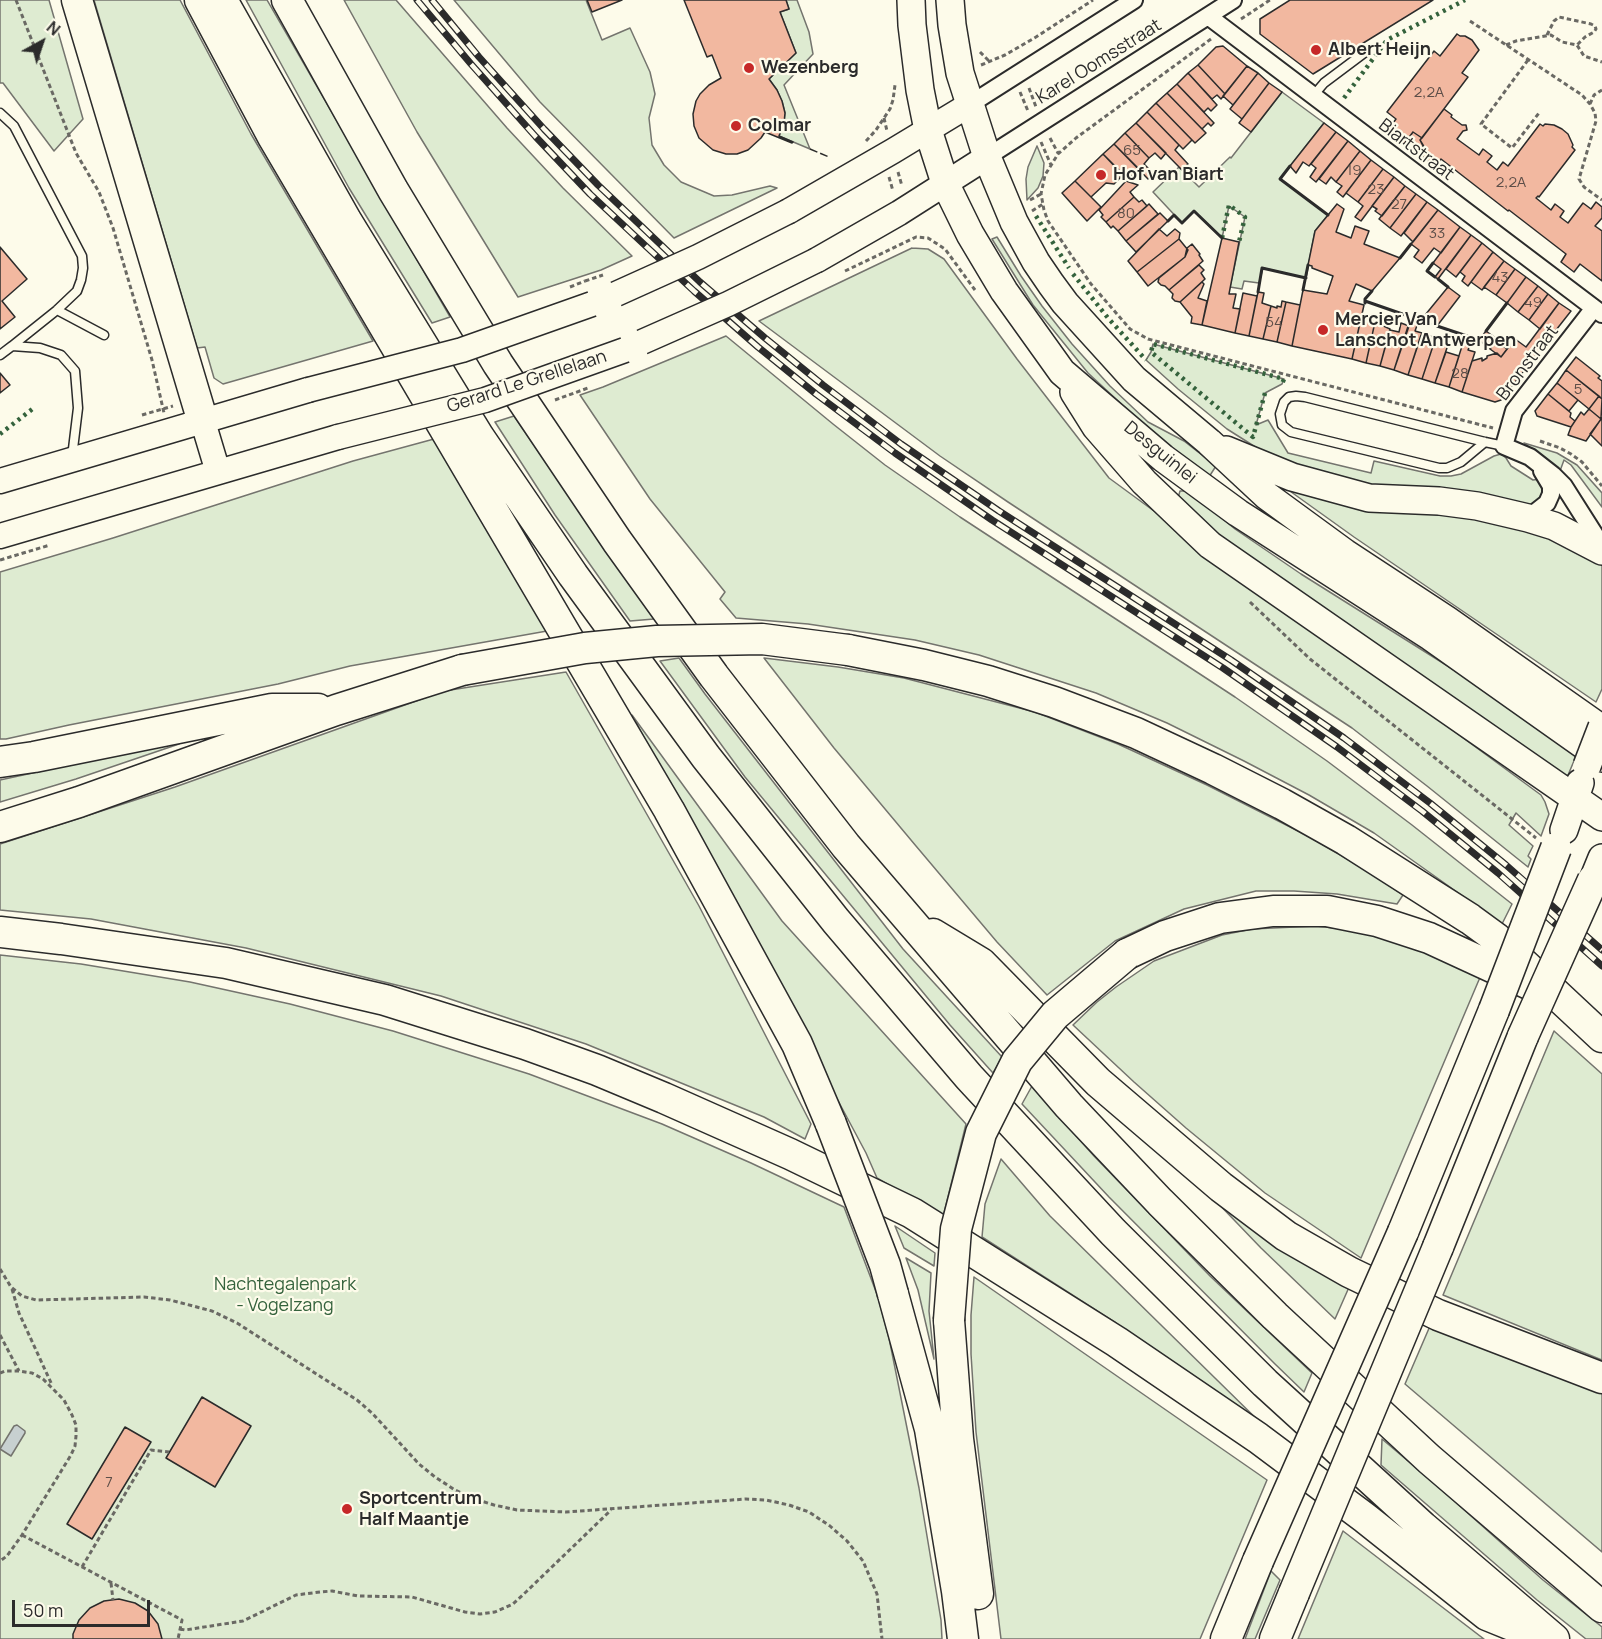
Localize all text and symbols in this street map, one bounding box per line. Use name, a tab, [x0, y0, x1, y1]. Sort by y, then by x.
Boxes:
north arrow	[12, 12, 72, 72]
street label: Karel Oomsstraat	[1032, 15, 1166, 109]
text: N	[42, 16, 65, 40]
place label: Albert Heijn	[1328, 39, 1431, 61]
marker: Albert Heijn	[1309, 43, 1323, 57]
place label: Wezenberg	[761, 57, 859, 79]
marker: Wezenberg	[742, 61, 756, 75]
house number: 2,2A	[1414, 84, 1444, 102]
place label: Colmar	[748, 115, 811, 137]
street label: Biartstraat	[1374, 115, 1458, 185]
marker: Colmar	[729, 119, 743, 133]
house number: 65	[1123, 142, 1141, 160]
house number: 19	[1346, 162, 1362, 180]
place label: Hof van Biart	[1113, 164, 1224, 186]
marker: Hof van Biart	[1094, 168, 1108, 182]
house number: 2,2A	[1496, 174, 1526, 192]
house number: 23	[1368, 181, 1384, 199]
house number: 27	[1391, 196, 1407, 214]
house number: 80	[1117, 205, 1135, 223]
house number: 33	[1429, 225, 1445, 243]
house number: 43	[1491, 269, 1509, 287]
house number: 49	[1524, 294, 1542, 312]
place label: Mercier Van Lanschot Antwerpen	[1335, 309, 1516, 352]
house number: 54	[1265, 314, 1283, 332]
street label: Bronstraat	[1493, 321, 1563, 405]
marker: Mercier Van Lanschot Antwerpen	[1316, 323, 1330, 337]
street label: Gerard Le Grellelaan	[444, 346, 610, 418]
house number: 28	[1451, 365, 1469, 383]
house number: 5	[1574, 381, 1582, 399]
street label: Desguinlei	[1119, 417, 1201, 489]
park label: Nachtegalenpark - Vogelzang	[214, 1274, 356, 1316]
house number: 7	[105, 1474, 113, 1492]
place label: Sportcentrum Half Maantje	[359, 1488, 482, 1530]
marker: Sportcentrum Half Maantje	[340, 1502, 354, 1516]
scale bar	[15, 1588, 153, 1626]
text: 50 m	[23, 1598, 63, 1622]

